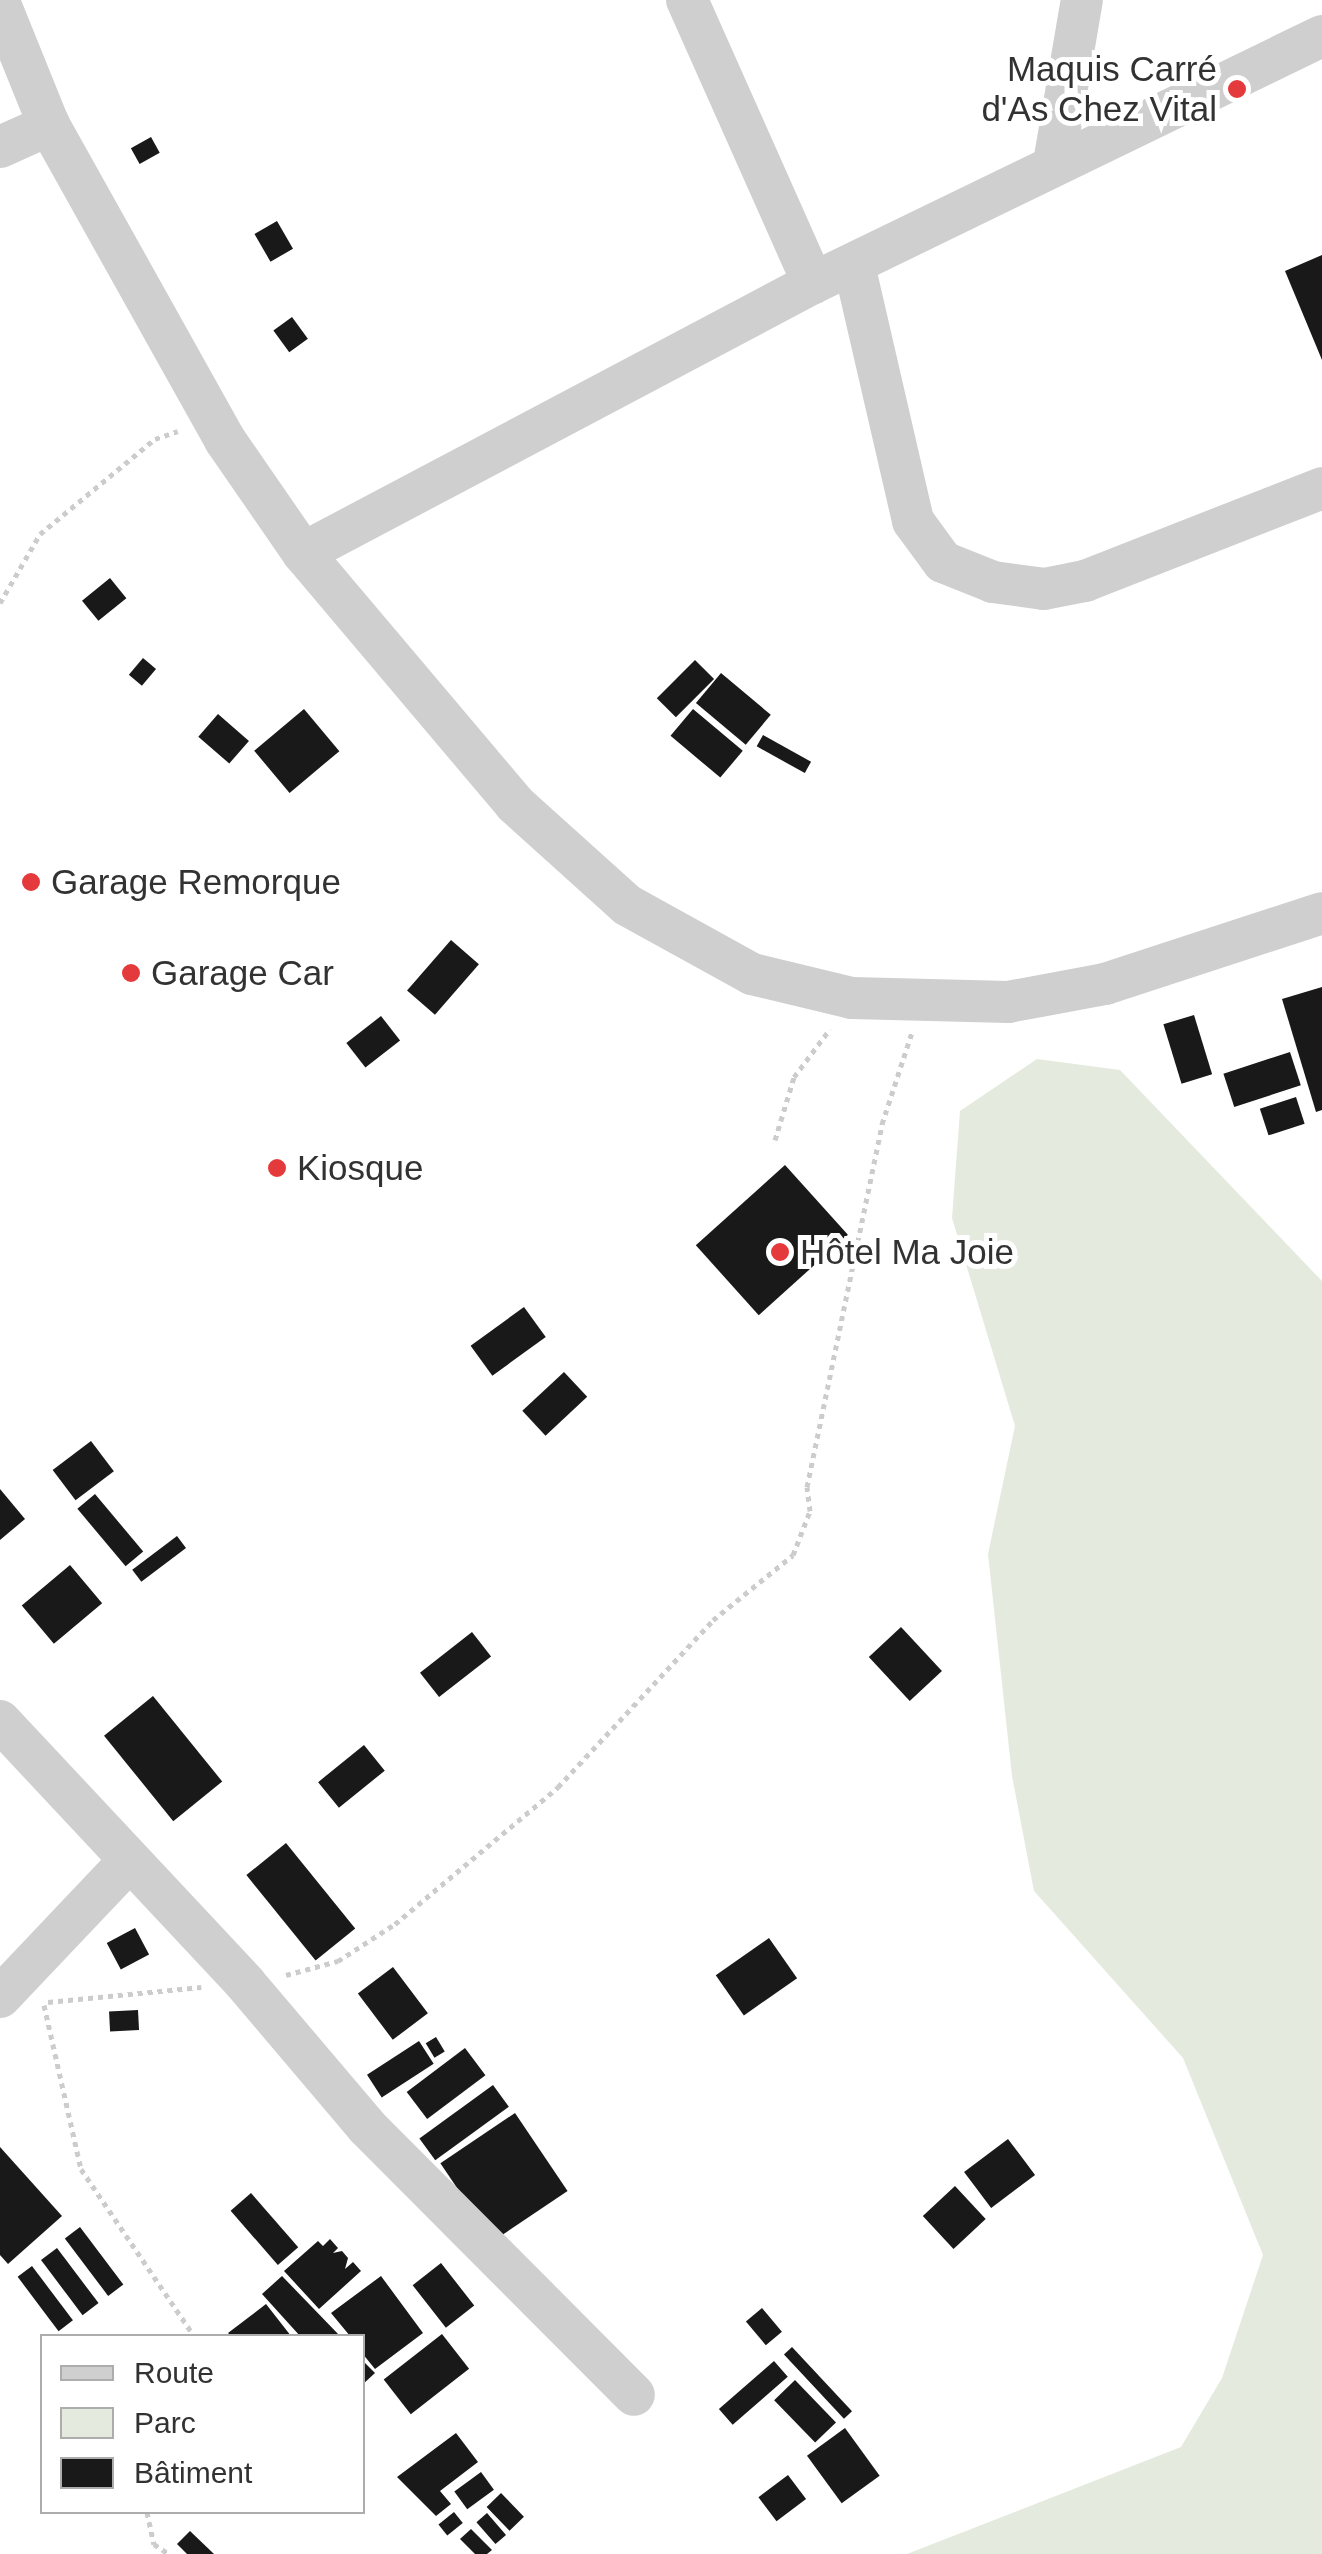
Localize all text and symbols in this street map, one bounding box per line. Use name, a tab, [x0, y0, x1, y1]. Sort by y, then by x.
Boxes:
place label: Maquis Carré d'As Chez Vital	[981, 48, 1217, 130]
marker: Maquis Carré d'As Chez Vital	[1226, 78, 1248, 100]
place label: Garage Remorque	[51, 861, 341, 903]
marker: Garage Remorque	[20, 871, 42, 893]
place label: Garage Car	[151, 952, 334, 994]
marker: Garage Car	[120, 962, 142, 984]
place label: Kiosque	[297, 1147, 423, 1189]
marker: Kiosque	[266, 1157, 288, 1179]
place label: Hôtel Ma Joie	[800, 1231, 1014, 1273]
marker: Hôtel Ma Joie	[769, 1241, 791, 1263]
legend	[40, 2334, 365, 2514]
text: Route	[134, 2356, 214, 2389]
text: Parc	[134, 2406, 196, 2439]
text: Bâtiment	[134, 2456, 252, 2489]

